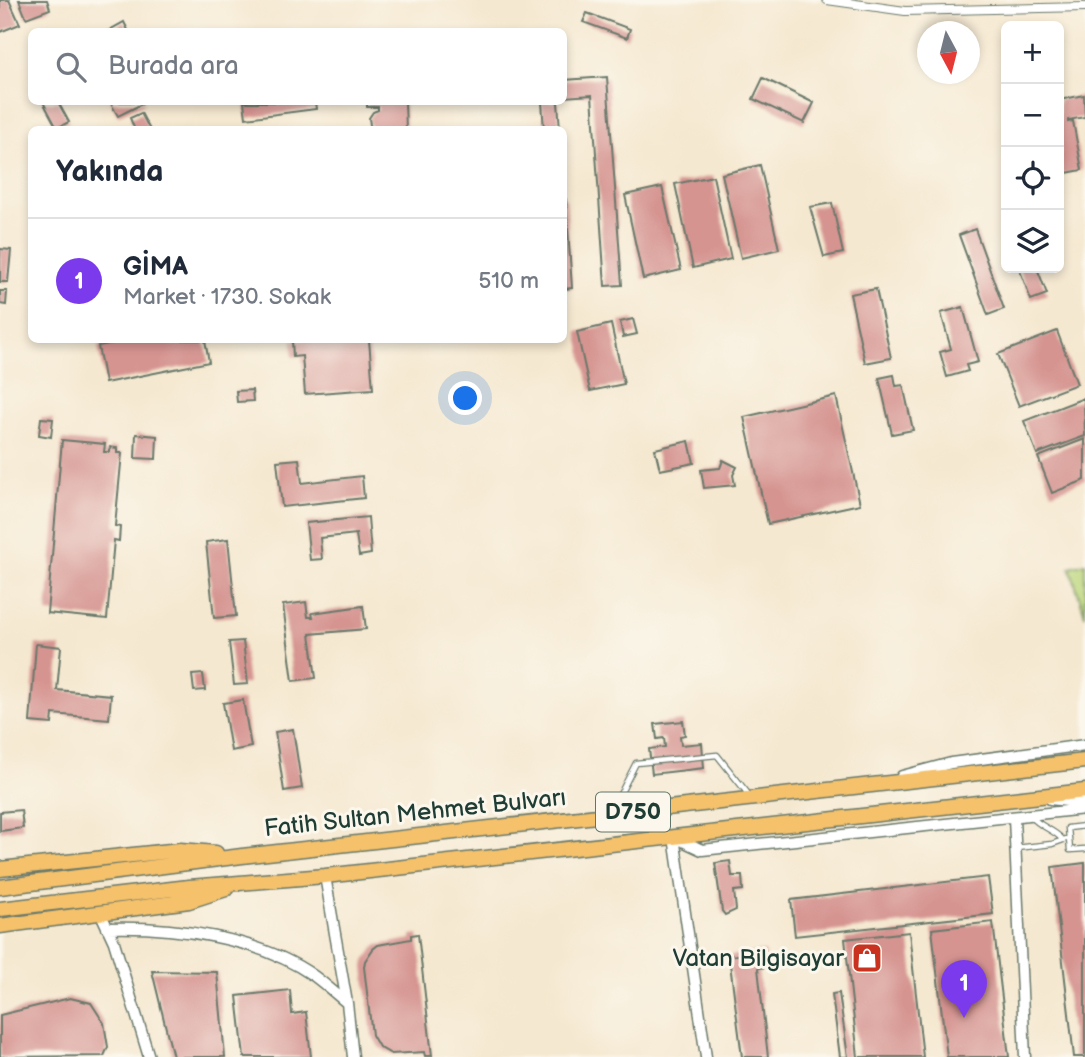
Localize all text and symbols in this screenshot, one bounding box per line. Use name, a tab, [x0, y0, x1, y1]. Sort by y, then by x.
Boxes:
north arrow	[917, 21, 980, 84]
map controls	[1001, 21, 1064, 273]
button: +	[1001, 21, 1064, 84]
search box	[28, 28, 567, 105]
icon: search	[52, 48, 90, 86]
text: Burada ara	[108, 51, 239, 82]
button: −	[1001, 84, 1064, 147]
button: locate	[1001, 147, 1064, 210]
text: Yakında	[56, 154, 163, 190]
button: layers	[1001, 210, 1064, 273]
text: GİMA	[123, 252, 188, 283]
text: 1	[74, 267, 84, 295]
text: 510 m	[478, 267, 539, 295]
text: Market · 1730. Sokak	[123, 283, 331, 311]
your location	[448, 381, 482, 415]
street label: Fatih Sultan Mehmet Bulvarı	[263, 783, 567, 843]
road number: D750	[596, 792, 670, 832]
shop icon: Vatan Bilgisayar	[850, 941, 884, 975]
place label: Vatan Bilgisayar	[672, 944, 844, 973]
pin: 1	[941, 960, 987, 1018]

